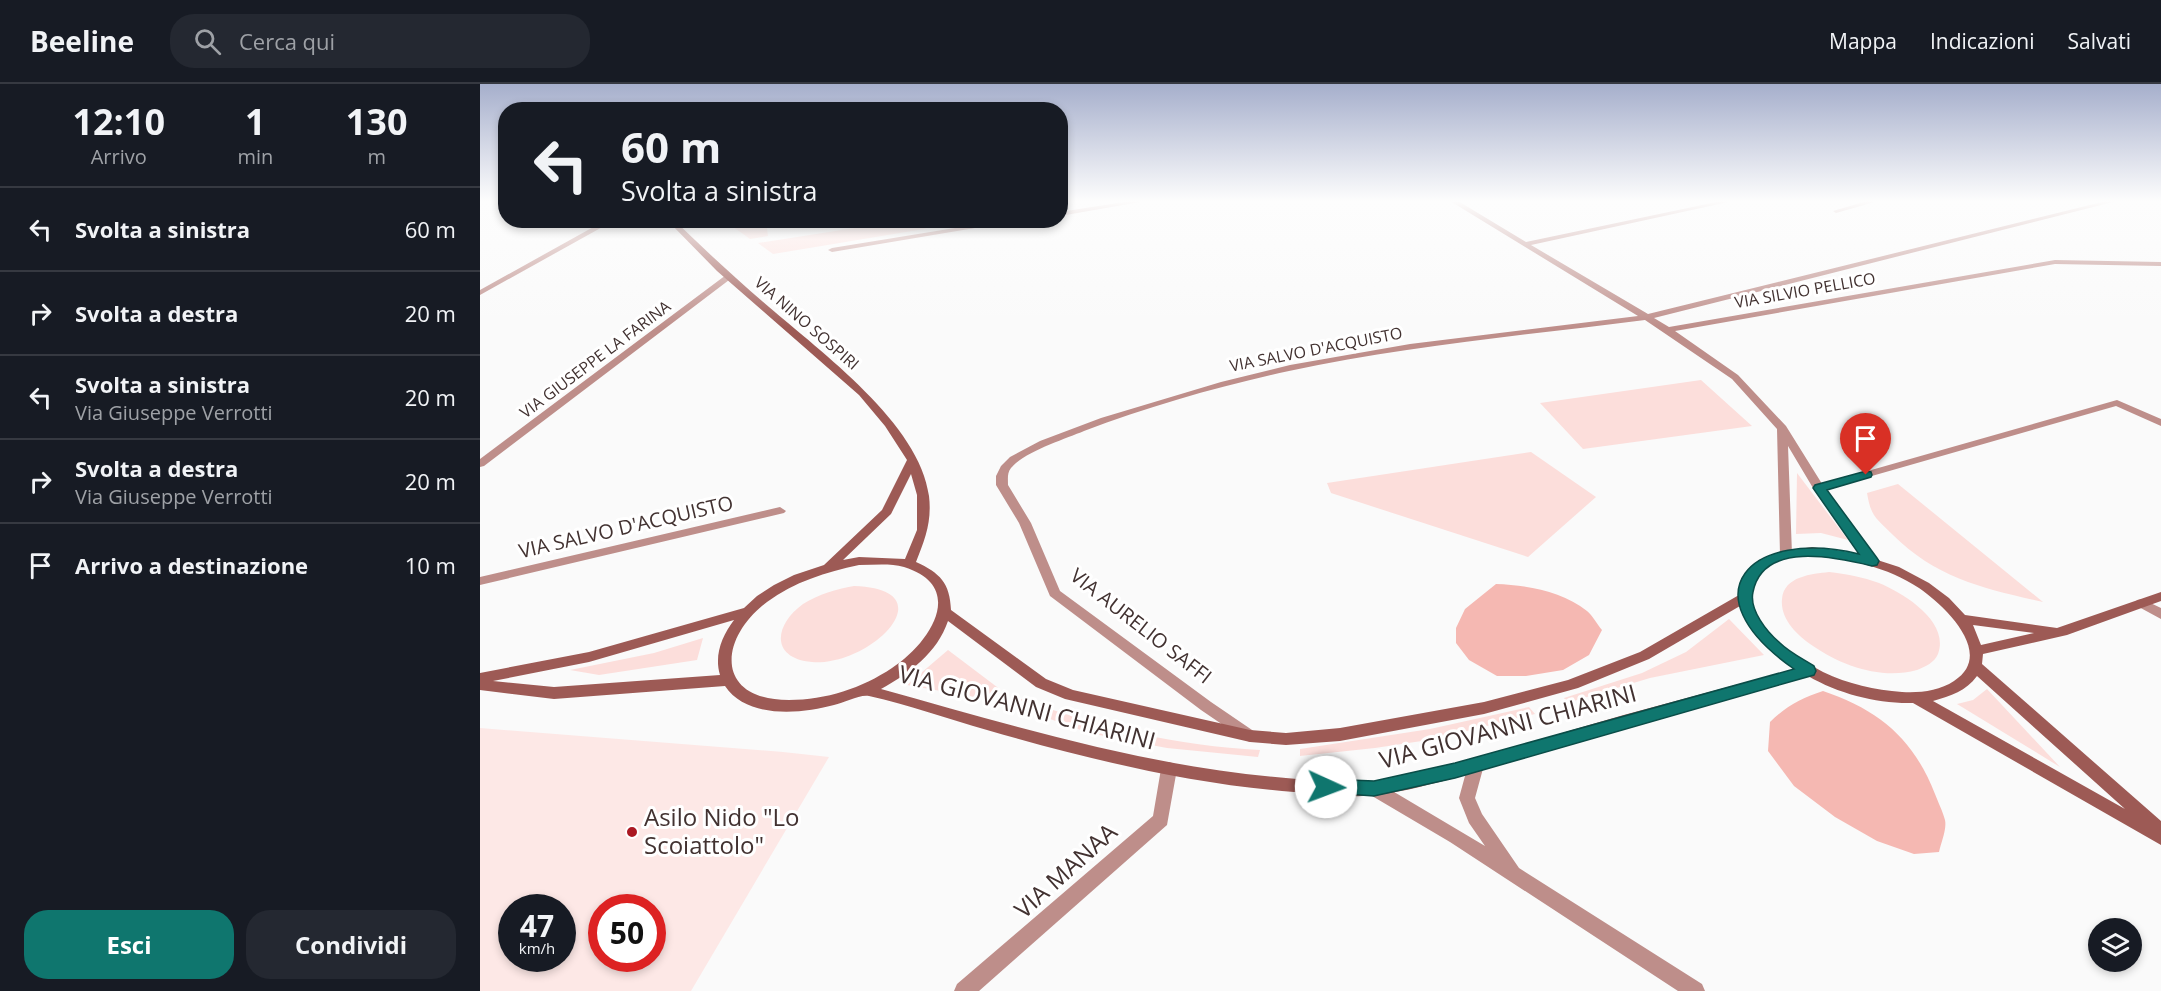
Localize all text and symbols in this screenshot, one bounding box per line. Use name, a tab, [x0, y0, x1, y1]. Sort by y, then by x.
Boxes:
search box	[170, 14, 590, 68]
text: Beeline	[30, 22, 134, 60]
icon: search	[191, 25, 224, 58]
text: Cerca qui	[239, 26, 335, 56]
text: Mappa	[1829, 27, 1897, 55]
text: Indicazioni	[1930, 27, 2035, 55]
text: Salvati	[2068, 27, 2131, 55]
text: 12:10	[72, 97, 165, 146]
text: 1	[245, 97, 266, 146]
text: 130	[346, 97, 408, 146]
text: 60 m	[621, 118, 721, 175]
icon: left	[522, 126, 600, 204]
text: Arrivo	[91, 143, 147, 170]
text: min	[237, 143, 273, 170]
text: m	[367, 143, 386, 170]
text: Svolta a sinistra	[621, 172, 818, 209]
icon: left	[24, 213, 57, 246]
text: Svolta a sinistra	[75, 214, 250, 244]
text: 60 m	[405, 214, 456, 244]
street label: VIA SILVIO PELLICO	[1733, 267, 1877, 313]
street label: VIA NINO SOSPIRI	[750, 271, 864, 375]
street label: VIA GIUSEPPE LA FARINA	[515, 294, 676, 423]
icon: right	[24, 297, 57, 330]
text: Svolta a destra	[75, 298, 238, 328]
text: 20 m	[405, 298, 456, 328]
street label: VIA SALVO D'ACQUISTO	[1228, 321, 1404, 377]
text: Svolta a sinistra	[75, 369, 250, 399]
icon: left	[24, 381, 57, 414]
text: 20 m	[405, 382, 456, 412]
text: Via Giuseppe Verrotti	[75, 399, 273, 426]
pin	[1840, 413, 1891, 475]
icon: arrive	[1849, 422, 1882, 455]
text: Svolta a destra	[75, 453, 238, 483]
icon: right	[24, 465, 57, 498]
text: 20 m	[405, 466, 456, 496]
text: Via Giuseppe Verrotti	[75, 483, 273, 510]
street label: VIA SALVO D'ACQUISTO	[516, 489, 736, 564]
icon: arrive	[24, 549, 57, 582]
text: Arrivo a destinazione	[75, 550, 308, 580]
text: 10 m	[405, 550, 456, 580]
street label: VIA AURELIO SAFFI	[1065, 562, 1218, 689]
street label: VIA GIOVANNI CHIARINI	[895, 656, 1160, 757]
street label: VIA GIOVANNI CHIARINI	[1375, 675, 1640, 776]
position arrow	[1294, 755, 1358, 819]
place label: Asilo Nido "Lo Scoiattolo"	[644, 800, 799, 861]
street label: VIA MANAA	[1007, 814, 1124, 925]
marker: Asilo Nido "Lo Scoiattolo"	[625, 825, 639, 839]
speed limit sign: 50	[588, 894, 666, 972]
text: 47	[520, 905, 554, 946]
button: Esci	[24, 910, 234, 979]
button: Condividi	[246, 910, 456, 979]
map controls	[2088, 918, 2142, 972]
button: layers	[2088, 918, 2142, 972]
text: km/h	[519, 938, 555, 958]

